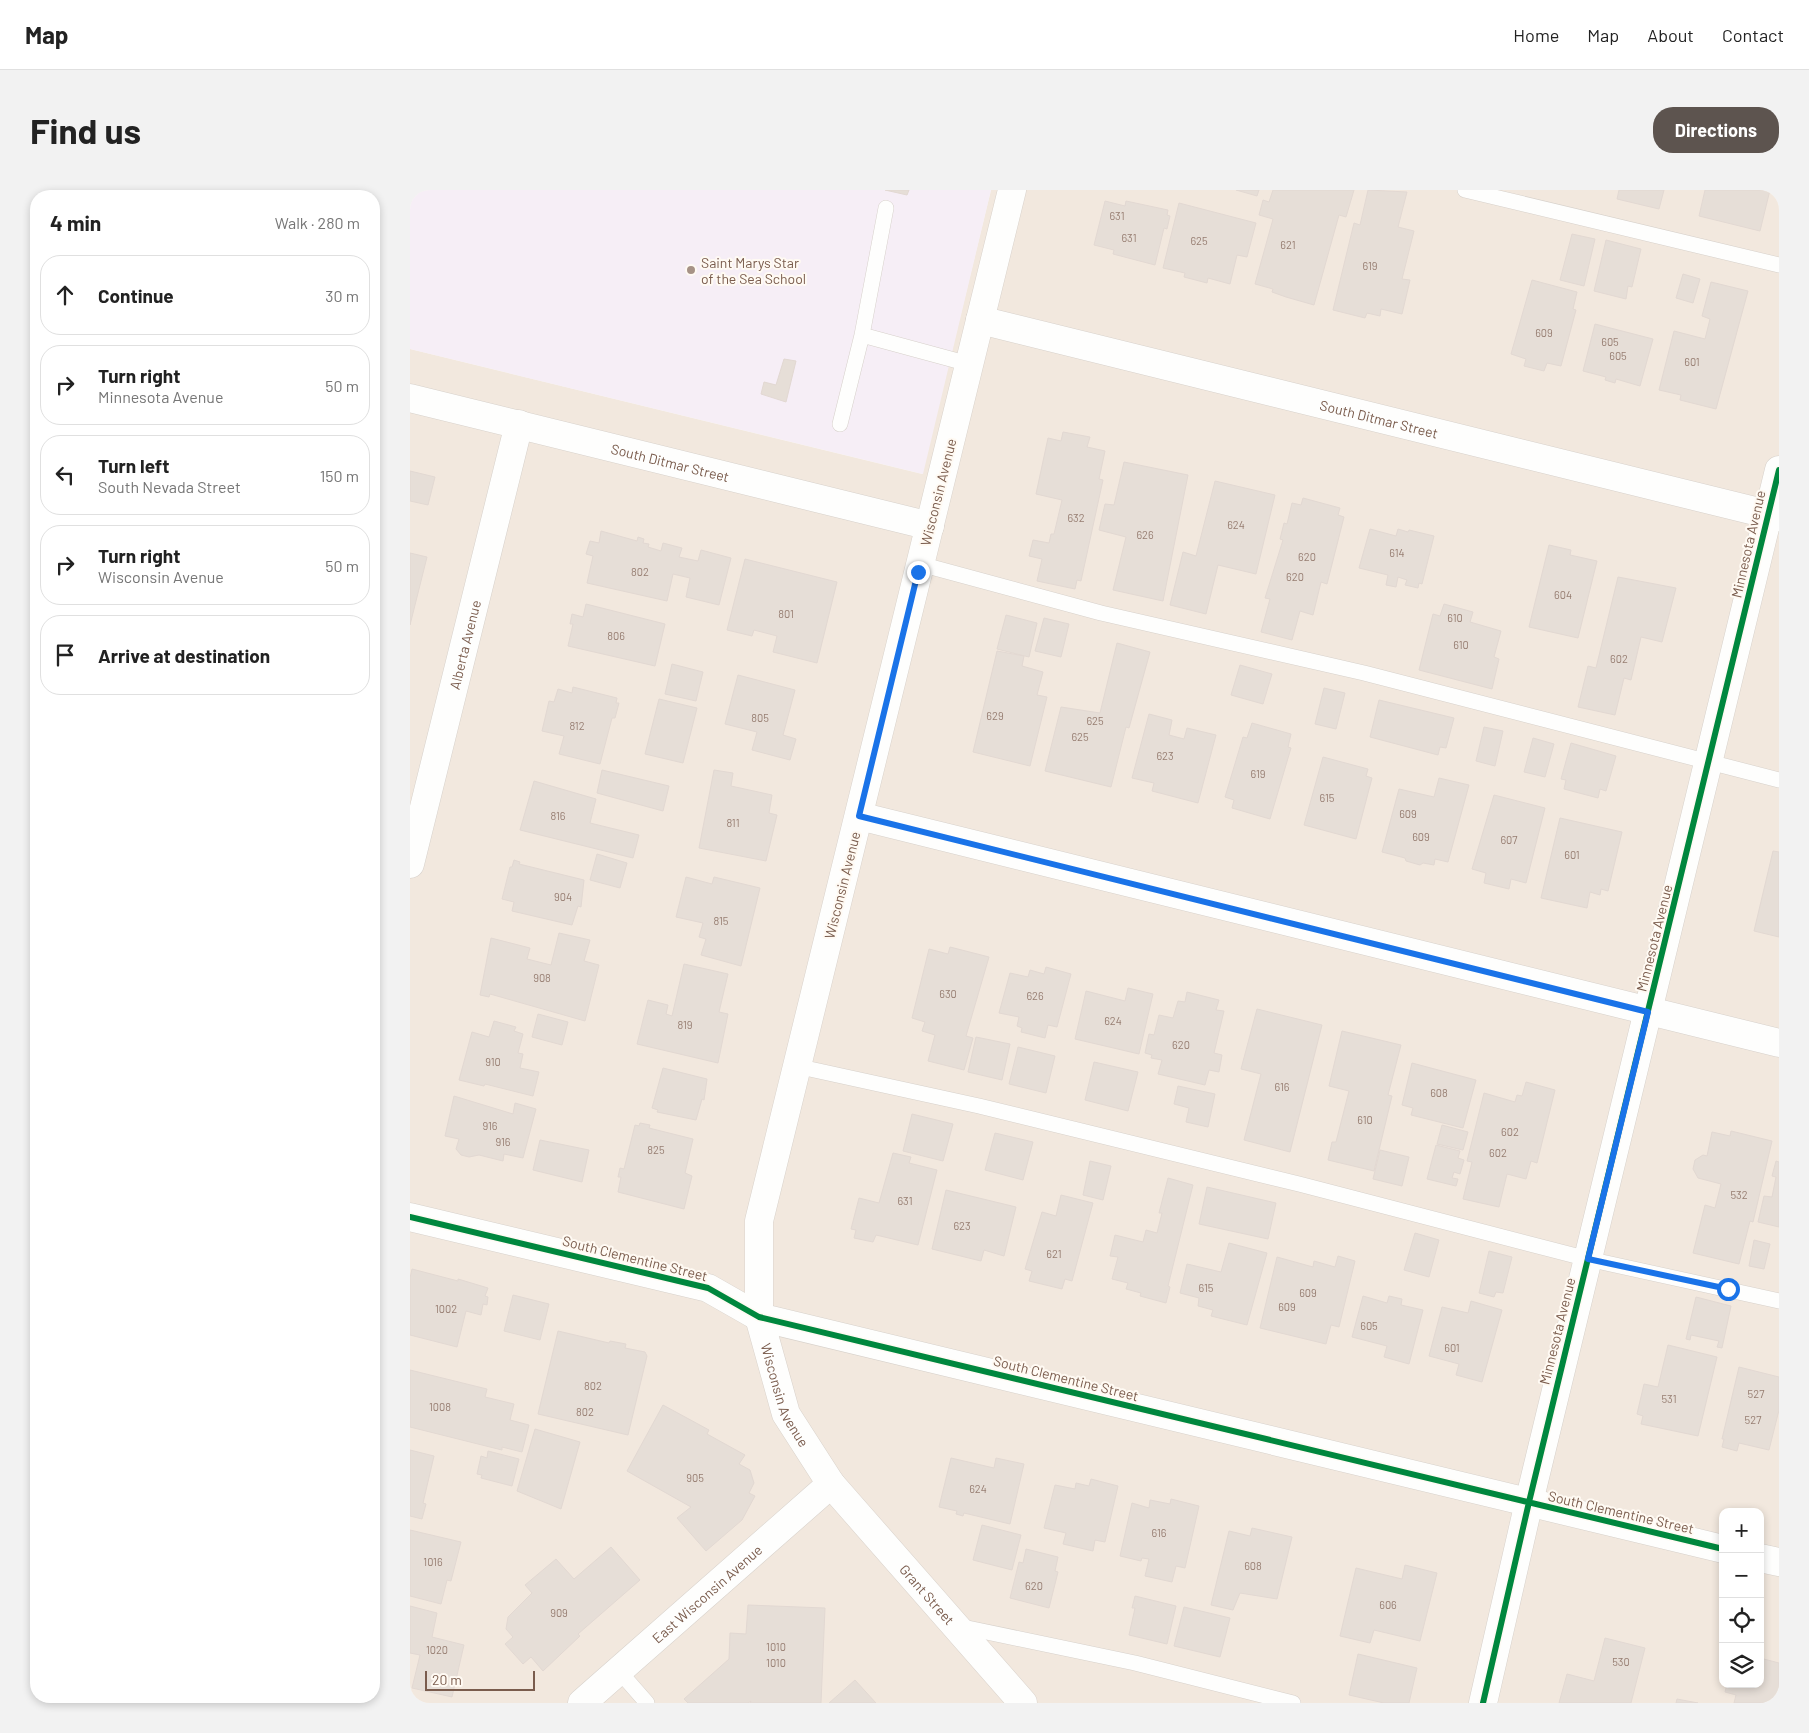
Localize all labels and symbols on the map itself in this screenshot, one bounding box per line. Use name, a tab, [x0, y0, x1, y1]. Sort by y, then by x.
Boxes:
house number: 631	[1109, 209, 1125, 222]
house number: 631	[1121, 231, 1137, 244]
house number: 625	[1190, 234, 1208, 247]
house number: 621	[1280, 238, 1296, 251]
place label: Saint Marys Star of the Sea School	[701, 254, 806, 287]
house number: 619	[1362, 259, 1378, 272]
marker: Saint Marys Star of the Sea School	[685, 264, 697, 276]
house number: 609	[1535, 326, 1553, 339]
house number: 605	[1601, 335, 1619, 348]
house number: 605	[1609, 349, 1627, 362]
house number: 601	[1684, 355, 1700, 368]
street label: South Ditmar Street	[1318, 396, 1440, 441]
street label: Wisconsin Avenue	[916, 437, 960, 547]
street label: South Ditmar Street	[609, 439, 731, 485]
street label: Minnesota Avenue	[1727, 489, 1769, 599]
house number: 632	[1067, 511, 1085, 524]
house number: 624	[1227, 518, 1245, 531]
house number: 626	[1136, 528, 1154, 541]
house number: 614	[1389, 546, 1405, 559]
house number: 620	[1298, 550, 1316, 563]
route end	[907, 561, 930, 584]
house number: 802	[631, 565, 649, 578]
house number: 620	[1286, 570, 1304, 583]
house number: 604	[1554, 588, 1572, 601]
street label: Alberta Avenue	[445, 598, 484, 691]
house number: 801	[778, 607, 794, 620]
house number: 610	[1447, 611, 1463, 624]
house number: 806	[607, 629, 625, 642]
house number: 610	[1453, 638, 1469, 651]
house number: 602	[1610, 652, 1628, 665]
house number: 629	[986, 709, 1004, 722]
house number: 805	[751, 711, 769, 724]
house number: 625	[1086, 714, 1104, 727]
house number: 812	[569, 719, 585, 732]
house number: 625	[1071, 730, 1089, 743]
house number: 623	[1156, 749, 1174, 762]
house number: 619	[1250, 767, 1266, 780]
house number: 615	[1320, 791, 1335, 804]
house number: 609	[1399, 807, 1417, 820]
house number: 816	[551, 809, 566, 822]
house number: 811	[726, 816, 740, 829]
street label: Wisconsin Avenue	[820, 830, 864, 940]
house number: 609	[1412, 830, 1430, 843]
house number: 607	[1500, 833, 1518, 846]
house number: 601	[1564, 848, 1580, 861]
street label: Minnesota Avenue	[1632, 883, 1676, 993]
house number: 904	[554, 890, 572, 903]
house number: 815	[714, 914, 729, 927]
house number: 908	[533, 971, 551, 984]
house number: 630	[939, 987, 957, 1000]
house number: 626	[1026, 989, 1044, 1002]
house number: 624	[1104, 1014, 1122, 1027]
house number: 819	[677, 1018, 693, 1031]
house number: 620	[1172, 1038, 1190, 1051]
house number: 910	[485, 1055, 501, 1068]
house number: 616	[1275, 1080, 1290, 1093]
house number: 608	[1430, 1086, 1448, 1099]
house number: 610	[1357, 1113, 1373, 1126]
house number: 916	[482, 1119, 498, 1132]
house number: 602	[1501, 1125, 1519, 1138]
house number: 916	[495, 1135, 511, 1148]
house number: 825	[647, 1143, 665, 1156]
house number: 602	[1489, 1146, 1507, 1159]
house number: 532	[1730, 1188, 1748, 1201]
house number: 631	[897, 1194, 913, 1207]
house number: 623	[953, 1219, 971, 1232]
street label: South Clementine Street	[561, 1232, 709, 1284]
house number: 621	[1046, 1247, 1062, 1260]
street label: Minnesota Avenue	[1535, 1276, 1579, 1386]
route start	[1717, 1278, 1740, 1301]
house number: 615	[1199, 1281, 1214, 1294]
house number: 609	[1299, 1286, 1317, 1299]
house number: 609	[1278, 1300, 1296, 1313]
house number: 1002	[435, 1302, 457, 1315]
house number: 605	[1360, 1319, 1378, 1332]
street label: Wisconsin Avenue	[758, 1341, 813, 1450]
house number: 601	[1444, 1341, 1460, 1354]
street label: South Clementine Street	[992, 1352, 1140, 1404]
house number: 802	[584, 1379, 602, 1392]
house number: 527	[1748, 1387, 1764, 1400]
house number: 531	[1661, 1392, 1677, 1405]
house number: 1008	[429, 1400, 451, 1413]
house number: 802	[576, 1405, 594, 1418]
house number: 527	[1745, 1413, 1761, 1426]
house number: 905	[686, 1471, 704, 1484]
house number: 624	[969, 1482, 987, 1495]
street label: South Clementine Street	[1546, 1487, 1696, 1537]
house number: 616	[1152, 1526, 1167, 1539]
street label: East Wisconsin Avenue	[648, 1541, 765, 1646]
house number: 1016	[423, 1555, 443, 1568]
house number: 608	[1244, 1559, 1262, 1572]
street label: Grant Street	[897, 1561, 959, 1628]
house number: 620	[1025, 1579, 1043, 1592]
house number: 606	[1379, 1598, 1397, 1611]
house number: 909	[550, 1606, 568, 1619]
house number: 1010	[766, 1640, 786, 1653]
house number: 1020	[426, 1643, 448, 1656]
house number: 530	[1612, 1655, 1630, 1668]
house number: 1010	[766, 1656, 786, 1669]
scale bar	[425, 1668, 535, 1691]

